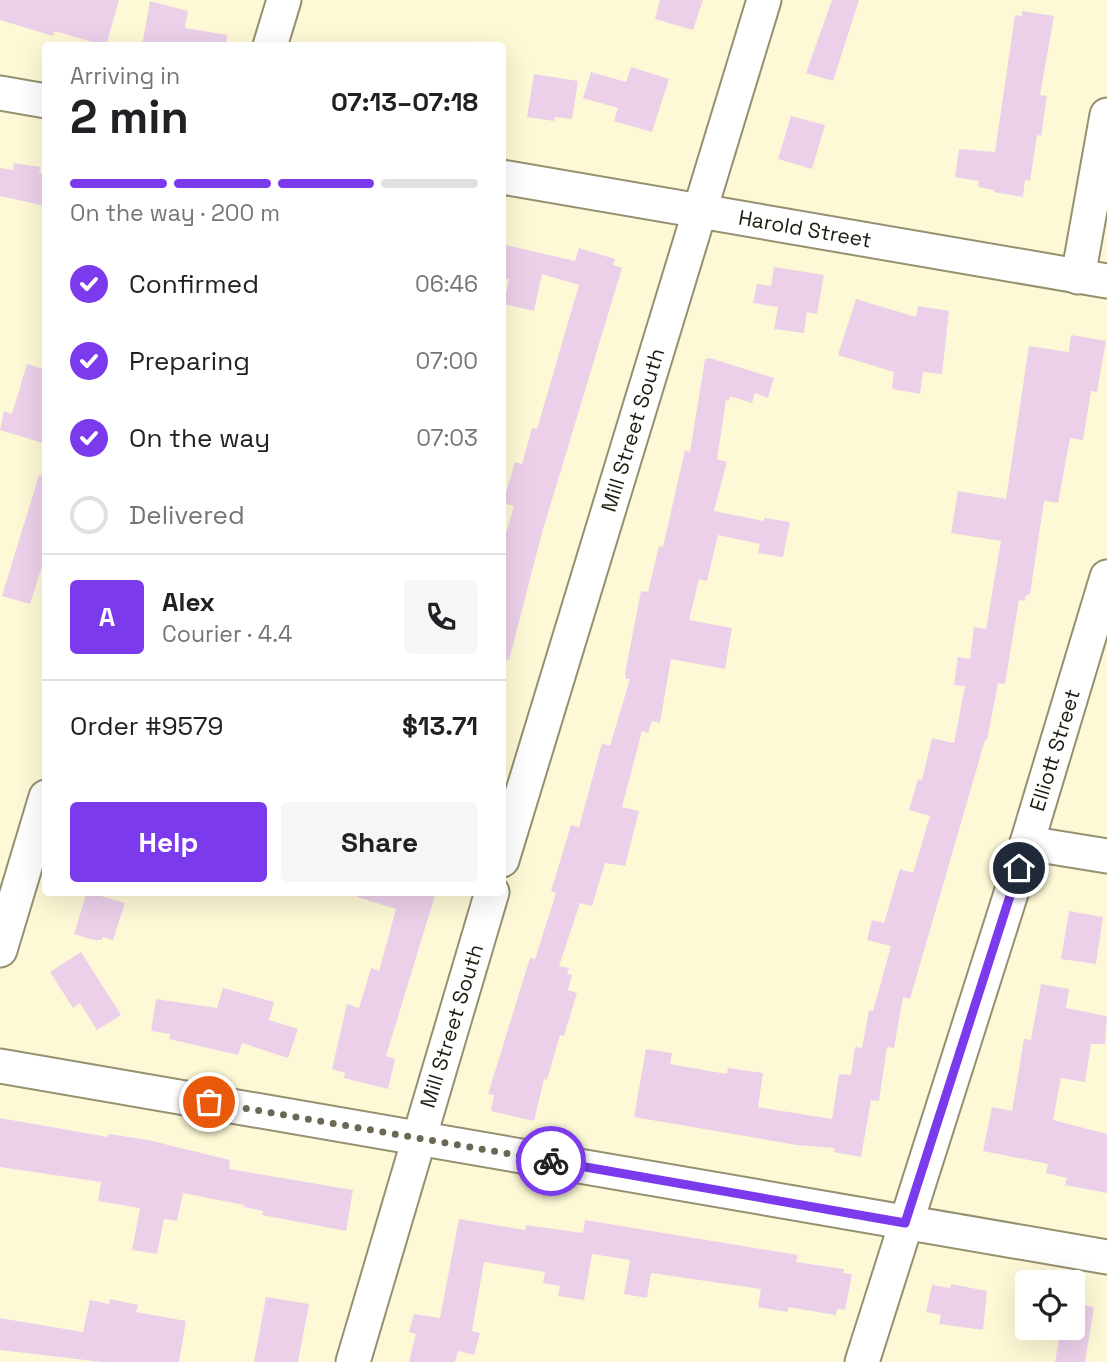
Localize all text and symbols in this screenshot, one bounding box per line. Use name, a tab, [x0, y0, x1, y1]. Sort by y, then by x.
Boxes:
text: Arriving in	[70, 61, 180, 91]
text: 07:13–07:18	[331, 85, 478, 119]
text: 2 min	[70, 88, 189, 146]
text: On the way · 200 m	[70, 198, 280, 228]
street label: Harold Street	[736, 204, 874, 253]
icon: check	[70, 265, 108, 303]
text: Confirmed	[129, 267, 259, 301]
text: 06:46	[415, 269, 478, 299]
icon: check	[70, 342, 108, 380]
text: Preparing	[129, 344, 250, 378]
street label: Mill Street South	[595, 345, 670, 515]
text: 07:00	[415, 346, 478, 376]
icon: check	[70, 419, 108, 457]
text: On the way	[129, 421, 270, 455]
text: 07:03	[416, 423, 478, 453]
text: Delivered	[129, 498, 245, 532]
button: phone	[404, 580, 478, 654]
text: Alex	[162, 585, 215, 619]
text: A	[99, 600, 115, 634]
text: Courier · 4.4	[162, 619, 292, 649]
street label: Elliott Street	[1023, 686, 1086, 814]
text: Order #9579	[70, 709, 223, 743]
text: $13.71	[402, 709, 478, 743]
button: Help	[70, 802, 267, 882]
button: Share	[281, 802, 478, 882]
pin	[989, 838, 1049, 898]
icon: home	[1000, 849, 1038, 887]
street label: Mill Street South	[414, 941, 489, 1111]
pin	[179, 1072, 239, 1132]
icon: bag	[190, 1083, 228, 1121]
courier	[516, 1126, 586, 1196]
icon: bike	[532, 1142, 570, 1180]
map controls	[1015, 1270, 1085, 1340]
button: locate	[1015, 1270, 1085, 1340]

